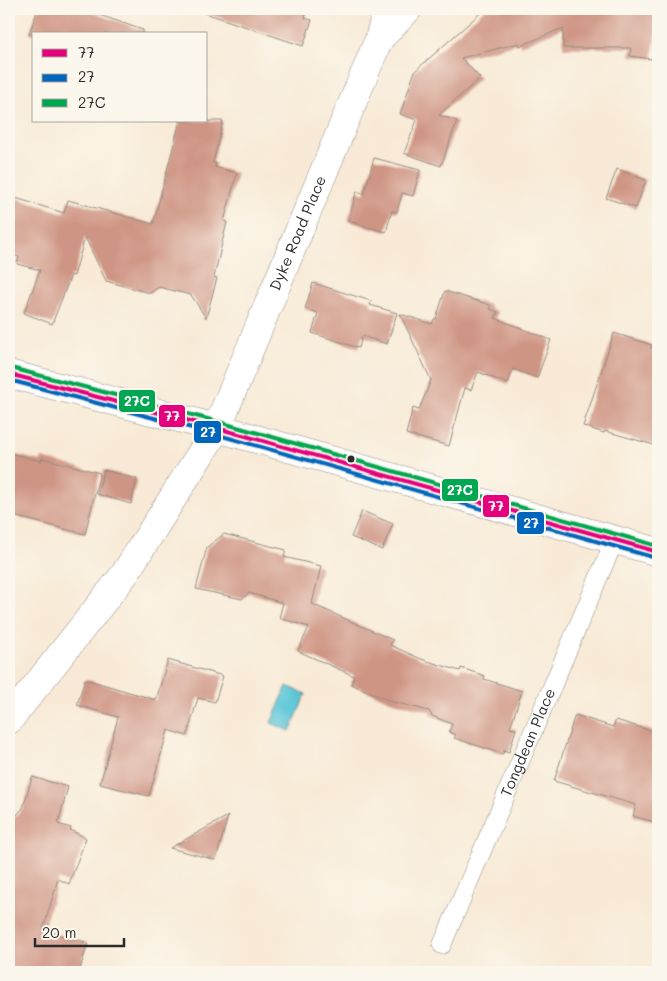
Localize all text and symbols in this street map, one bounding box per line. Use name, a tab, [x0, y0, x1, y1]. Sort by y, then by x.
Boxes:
legend	[32, 32, 208, 122]
text: 77	[78, 42, 95, 62]
text: 27	[78, 66, 95, 86]
text: 27C	[78, 92, 106, 112]
street label: Dyke Road Place	[264, 172, 330, 293]
line badge: 27C	[118, 389, 156, 413]
text: 27C	[124, 391, 150, 410]
line badge: 77	[158, 404, 186, 428]
text: 77	[164, 406, 180, 425]
line badge: 27	[193, 420, 222, 444]
text: 27	[200, 422, 216, 441]
unlabelled marker	[346, 454, 356, 464]
line badge: 27C	[441, 478, 479, 502]
text: 27C	[447, 480, 473, 499]
line badge: 77	[482, 494, 510, 518]
text: 77	[488, 496, 504, 515]
line badge: 27	[516, 511, 545, 535]
text: 27	[523, 513, 539, 532]
street label: Tongdean Place	[495, 685, 559, 799]
scale bar	[35, 916, 124, 948]
text: 20 m	[42, 922, 76, 942]

